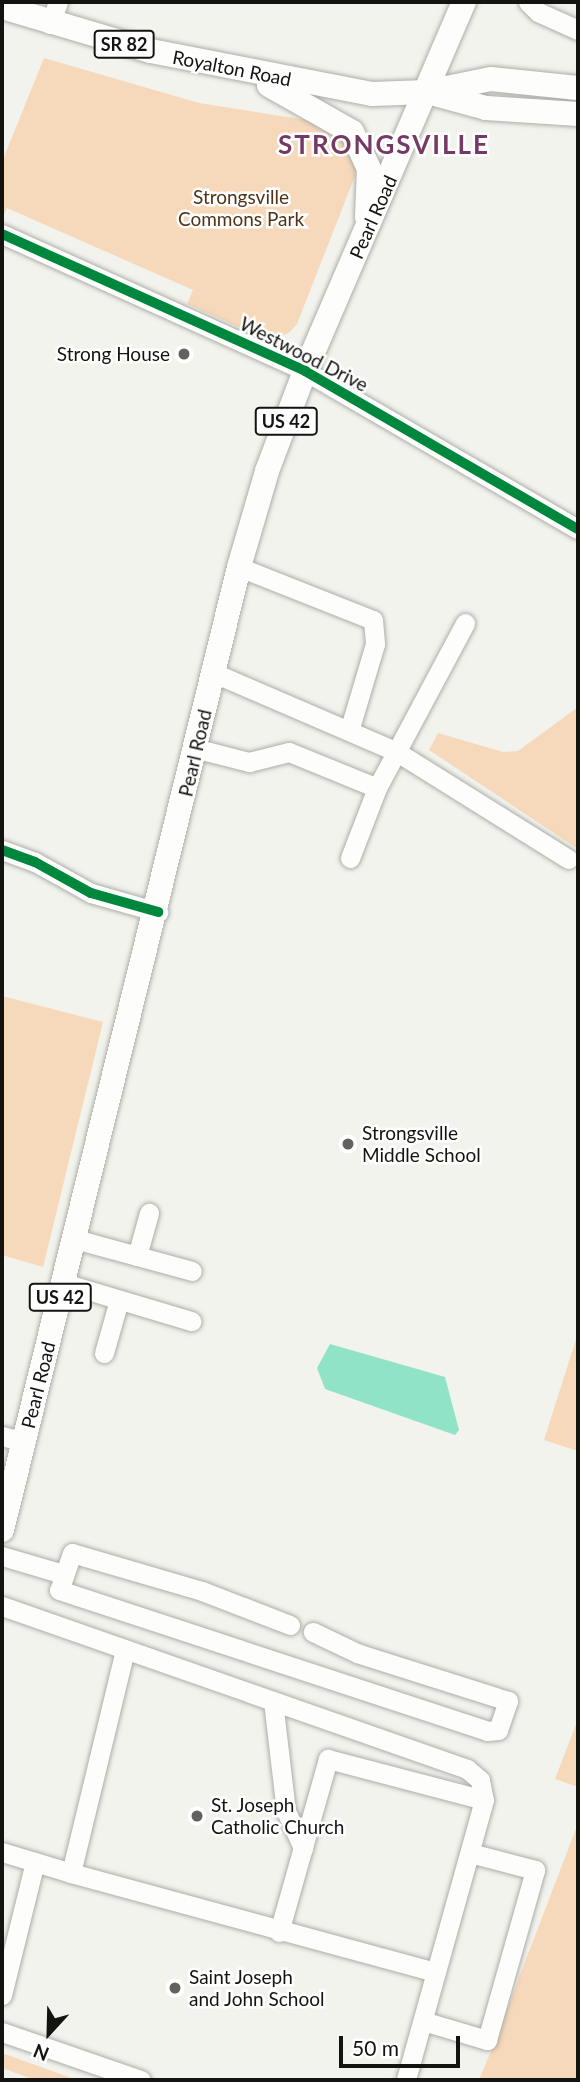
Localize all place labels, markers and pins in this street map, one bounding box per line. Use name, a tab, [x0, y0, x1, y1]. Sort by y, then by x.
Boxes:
place label: Strong House	[57, 343, 170, 365]
marker: Strong House	[176, 346, 192, 362]
place label: Strongsville Middle School	[362, 1122, 481, 1166]
marker: Strongsville Middle School	[340, 1136, 356, 1152]
place label: St. Joseph Catholic Church	[211, 1794, 344, 1838]
marker: St. Joseph Catholic Church	[189, 1808, 205, 1824]
place label: Saint Joseph and John School	[189, 1966, 325, 2010]
marker: Saint Joseph and John School	[167, 1980, 183, 1996]

